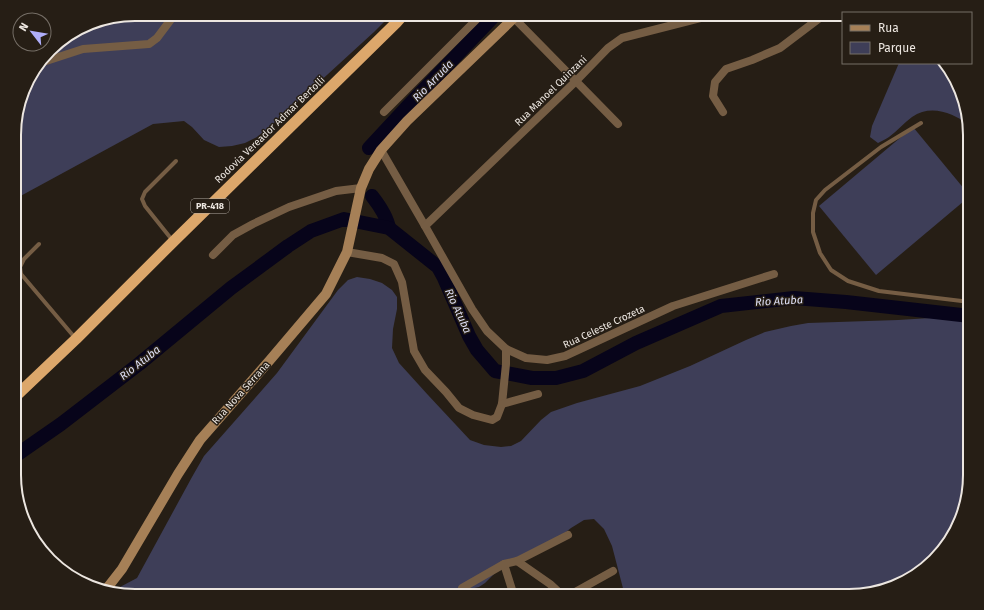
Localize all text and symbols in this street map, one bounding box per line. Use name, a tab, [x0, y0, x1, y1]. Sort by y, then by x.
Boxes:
north arrow	[12, 12, 52, 52]
legend	[842, 12, 972, 64]
text: N	[16, 21, 31, 34]
text: Rua	[878, 21, 899, 35]
text: Parque	[878, 41, 916, 55]
street label: Rua Manoel Quinzani	[512, 53, 590, 129]
water label: Rio Arruda	[410, 58, 456, 104]
street label: Rodovia Vereador Admar Bertolli	[212, 74, 328, 186]
road number: PR-418	[191, 199, 229, 213]
water label: Rio Atuba	[442, 287, 474, 335]
water label: Rio Atuba	[755, 293, 803, 309]
street label: Rua Celeste Crozeta	[561, 303, 647, 351]
water label: Rio Atuba	[117, 343, 163, 383]
street label: Rua Nova Serrana	[210, 359, 272, 427]

